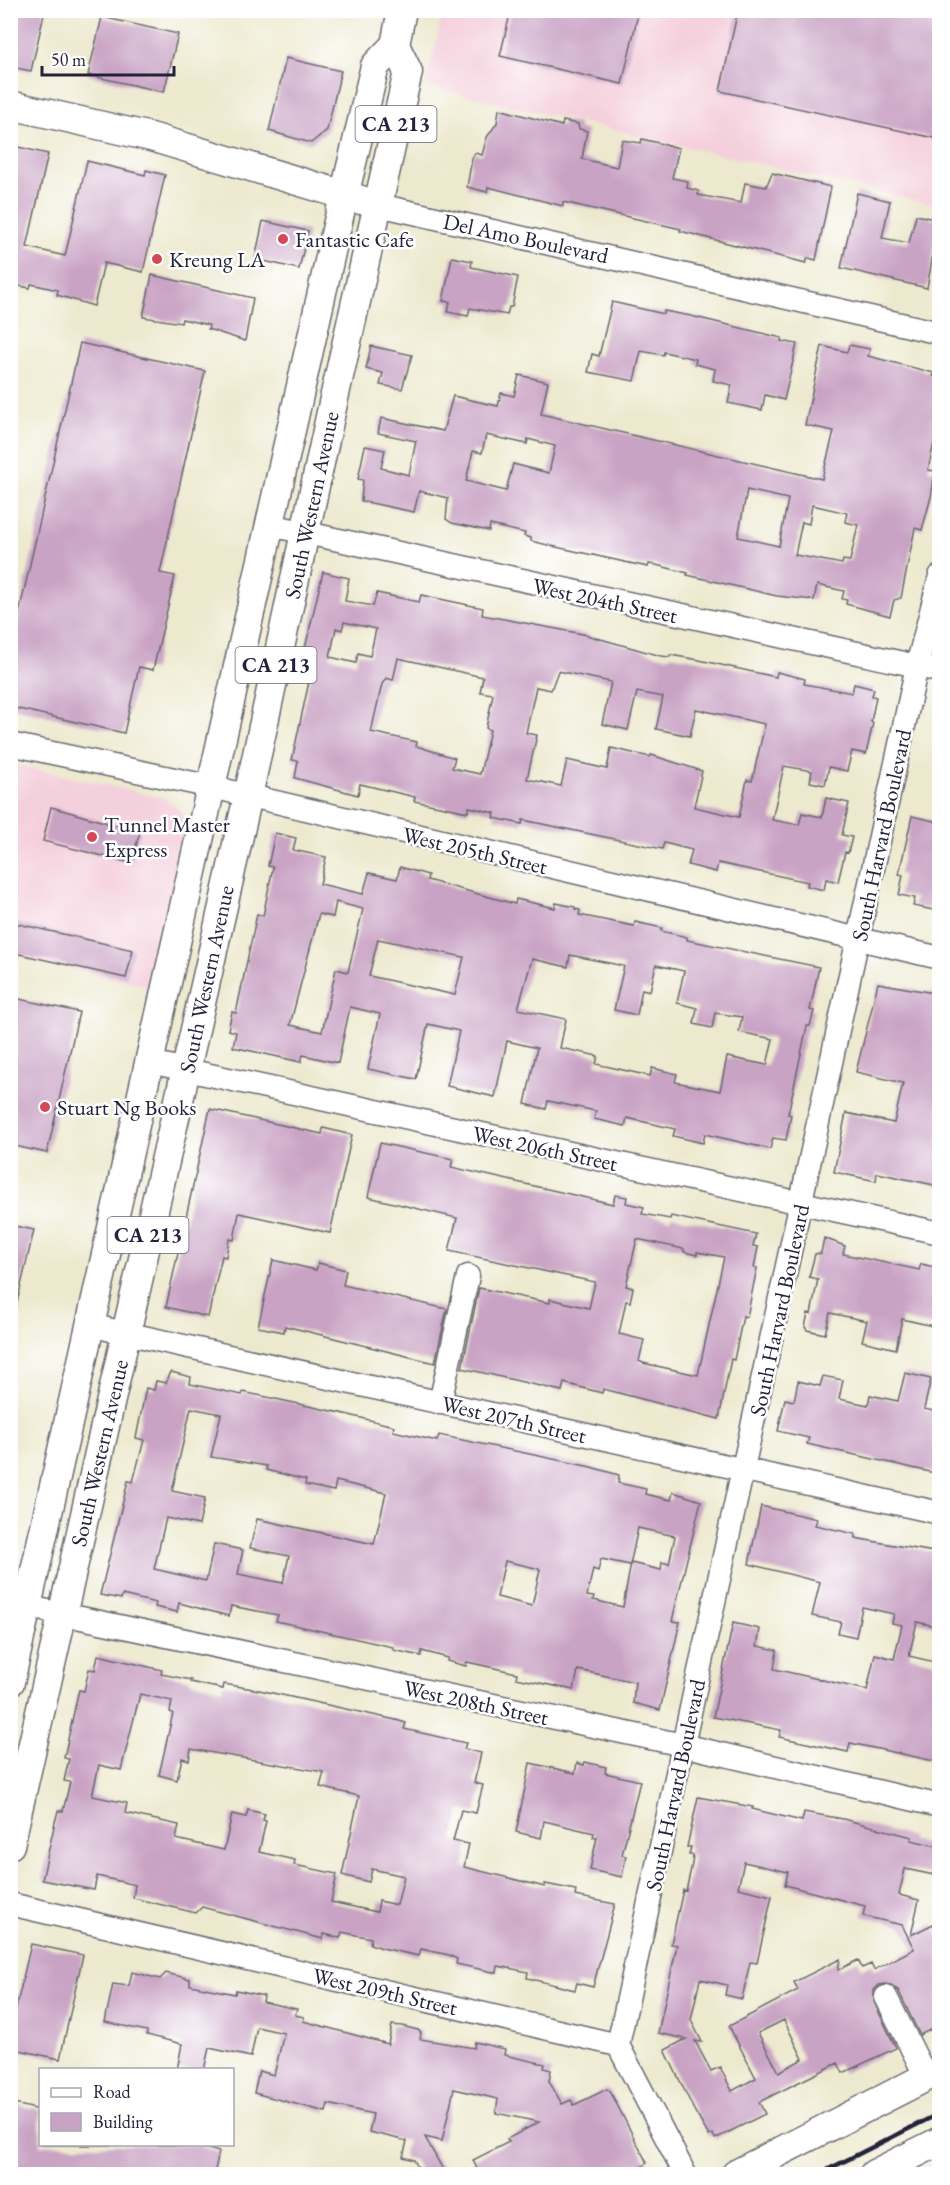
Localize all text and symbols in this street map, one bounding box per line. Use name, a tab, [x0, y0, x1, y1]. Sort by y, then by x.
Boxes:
scale bar	[42, 39, 174, 77]
text: 50 m	[51, 48, 86, 71]
road number: CA 213	[356, 106, 436, 142]
street label: Del Amo Boulevard	[441, 207, 612, 270]
place label: Fantastic Cafe	[295, 225, 414, 254]
marker: Fantastic Cafe	[276, 232, 290, 246]
place label: Kreung LA	[169, 245, 266, 274]
marker: Kreung LA	[150, 252, 164, 266]
street label: South Western Avenue	[277, 408, 346, 602]
street label: West 204th Street	[530, 571, 680, 630]
road number: CA 213	[236, 647, 316, 683]
street label: South Harvard Boulevard	[845, 726, 918, 944]
place label: Tunnel Master Express	[104, 810, 231, 864]
street label: West 205th Street	[400, 820, 550, 881]
marker: Tunnel Master Express	[85, 830, 99, 844]
street label: South Western Avenue	[172, 882, 241, 1076]
place label: Stuart Ng Books	[57, 1093, 196, 1122]
marker: Stuart Ng Books	[38, 1100, 52, 1114]
street label: West 206th Street	[470, 1119, 620, 1178]
street label: South Harvard Boulevard	[743, 1201, 816, 1419]
road number: CA 213	[108, 1217, 188, 1253]
street label: South Western Avenue	[64, 1356, 135, 1549]
street label: West 207th Street	[439, 1389, 589, 1450]
street label: West 208th Street	[401, 1673, 551, 1732]
street label: South Harvard Boulevard	[639, 1676, 712, 1894]
street label: West 209th Street	[310, 1961, 460, 2022]
legend	[39, 2068, 234, 2146]
text: Road	[93, 2080, 132, 2103]
text: Building	[93, 2110, 153, 2133]

